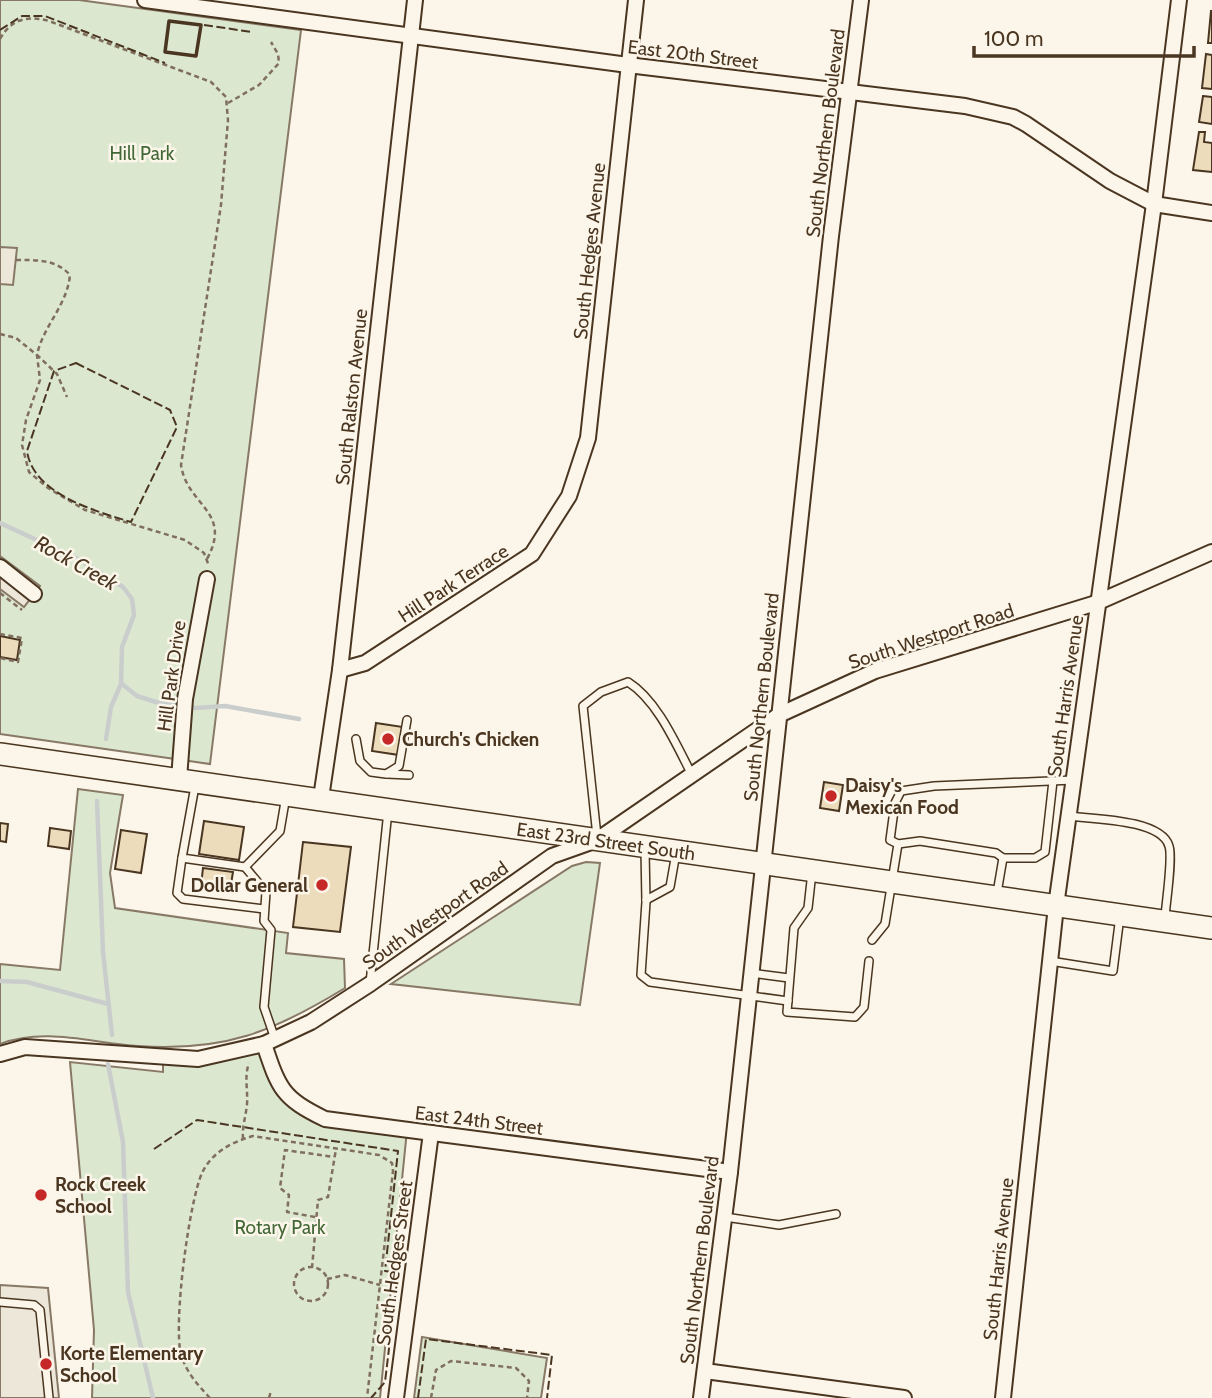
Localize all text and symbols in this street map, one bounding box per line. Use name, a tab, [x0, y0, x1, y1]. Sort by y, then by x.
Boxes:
scale bar	[974, 14, 1194, 58]
text: 100 m	[984, 26, 1043, 51]
street label: South Northern Boulevard	[801, 28, 850, 239]
street label: East 20th Street	[626, 35, 760, 74]
park label: Hill Park	[110, 142, 175, 165]
street label: South Hedges Avenue	[569, 161, 610, 341]
street label: South Ralston Avenue	[331, 307, 372, 486]
water label: Rock Creek	[31, 530, 123, 596]
street label: Hill Park Terrace	[394, 539, 513, 628]
street label: South Northern Boulevard	[739, 592, 784, 803]
street label: South Westport Road	[846, 599, 1017, 674]
street label: South Harris Avenue	[1043, 613, 1088, 779]
street label: Hill Park Drive	[152, 619, 191, 733]
place label: Church's Chicken	[402, 728, 539, 751]
marker: Church's Chicken	[380, 731, 396, 747]
place label: Daisy's Mexican Food	[845, 774, 959, 819]
marker: Daisy's Mexican Food	[823, 788, 839, 804]
street label: East 23rd Street South	[515, 818, 697, 865]
street label: South Westport Road	[358, 856, 513, 974]
place label: Dollar General	[190, 874, 308, 897]
marker: Dollar General	[314, 877, 330, 893]
street label: East 24th Street	[414, 1101, 545, 1140]
street label: South Northern Boulevard	[675, 1155, 724, 1366]
place label: Rock Creek School	[55, 1173, 147, 1218]
street label: South Harris Avenue	[979, 1176, 1018, 1341]
street label: South Hedges Street	[372, 1179, 418, 1347]
marker: Rock Creek School	[33, 1187, 49, 1203]
park label: Rotary Park	[234, 1216, 326, 1239]
place label: Korte Elementary School	[60, 1342, 204, 1387]
marker: Korte Elementary School	[38, 1356, 54, 1372]

